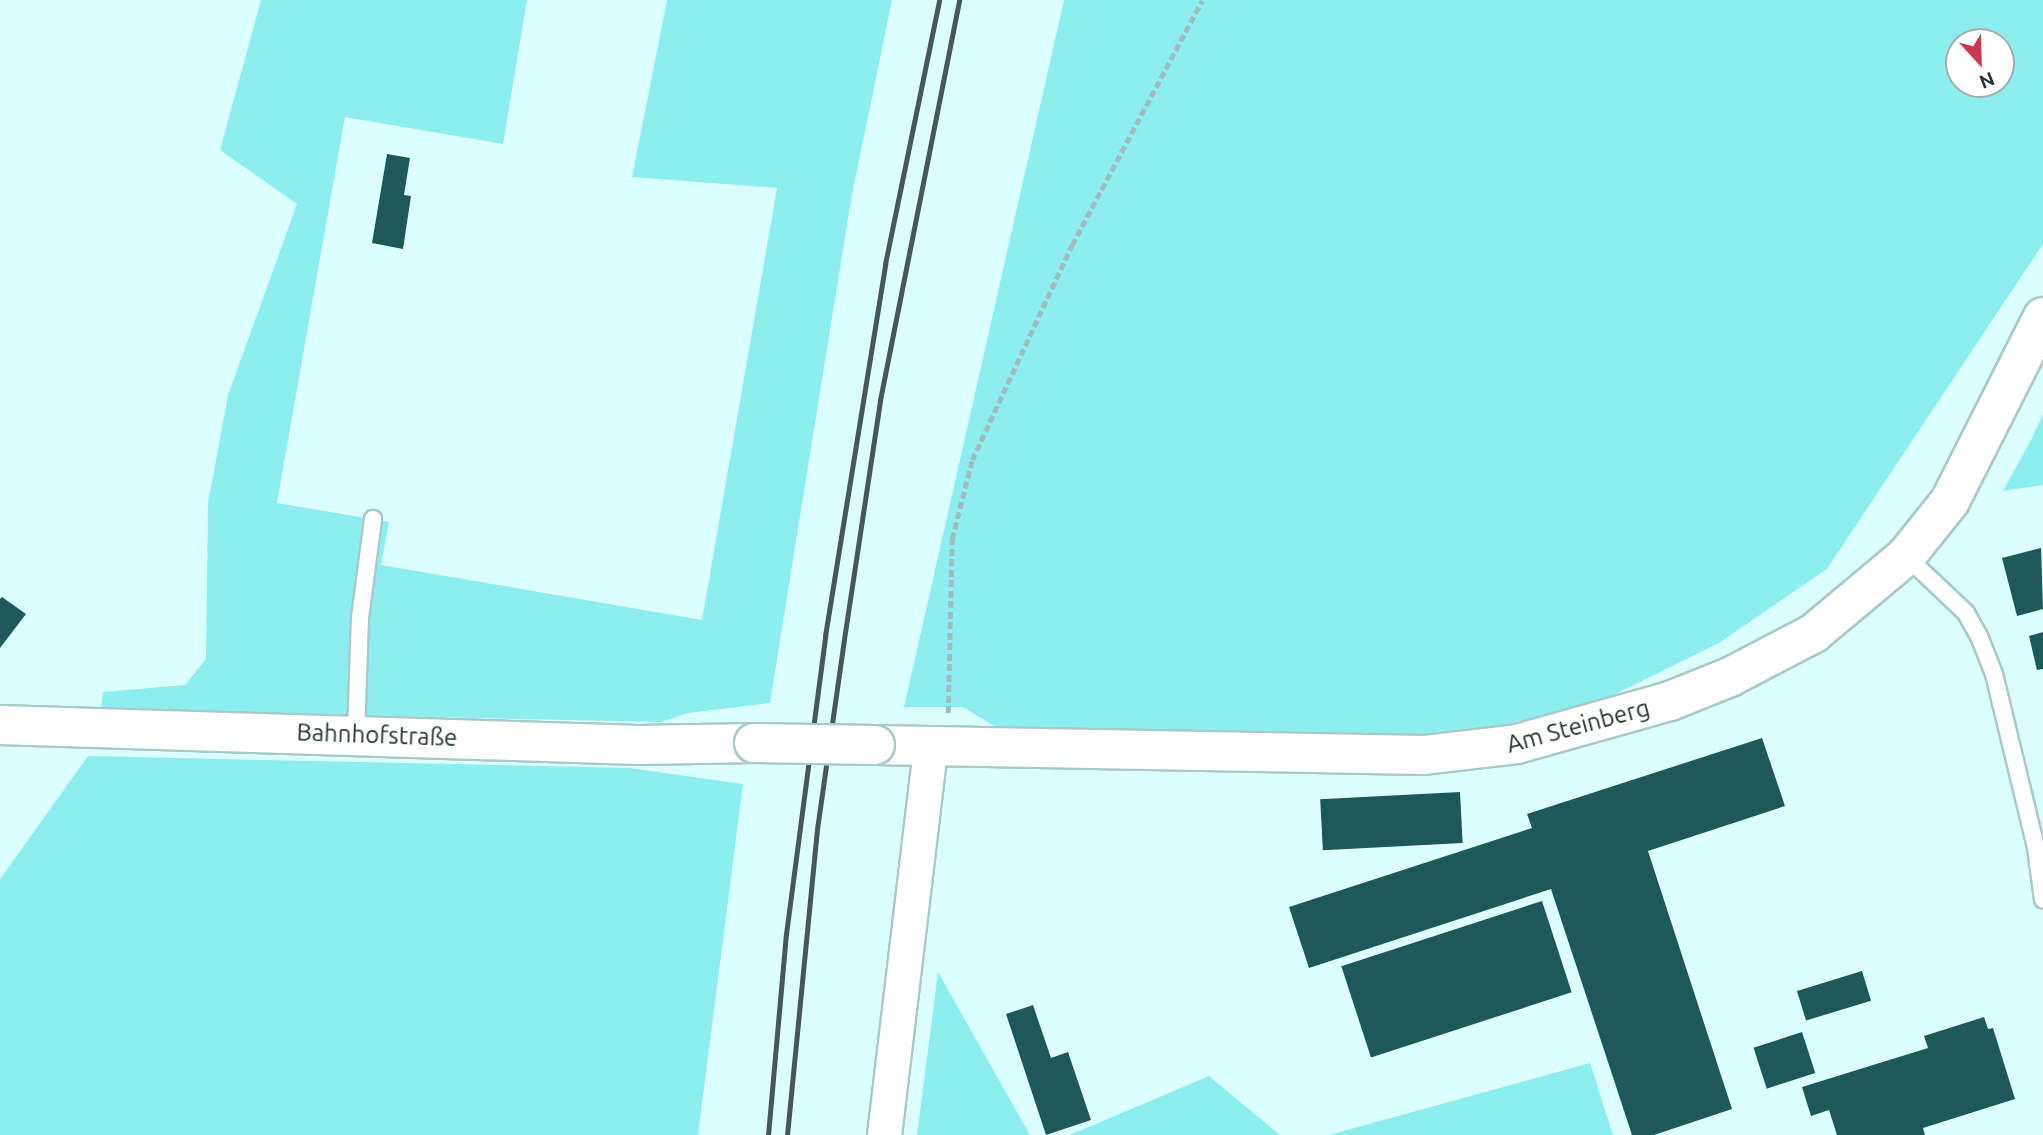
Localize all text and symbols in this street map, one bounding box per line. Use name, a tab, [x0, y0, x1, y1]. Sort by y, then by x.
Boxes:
north arrow	[1945, 28, 2015, 98]
text: N	[1976, 68, 1998, 93]
street label: Am Steinberg	[1503, 693, 1653, 759]
street label: Bahnhofstraße	[296, 718, 458, 752]

